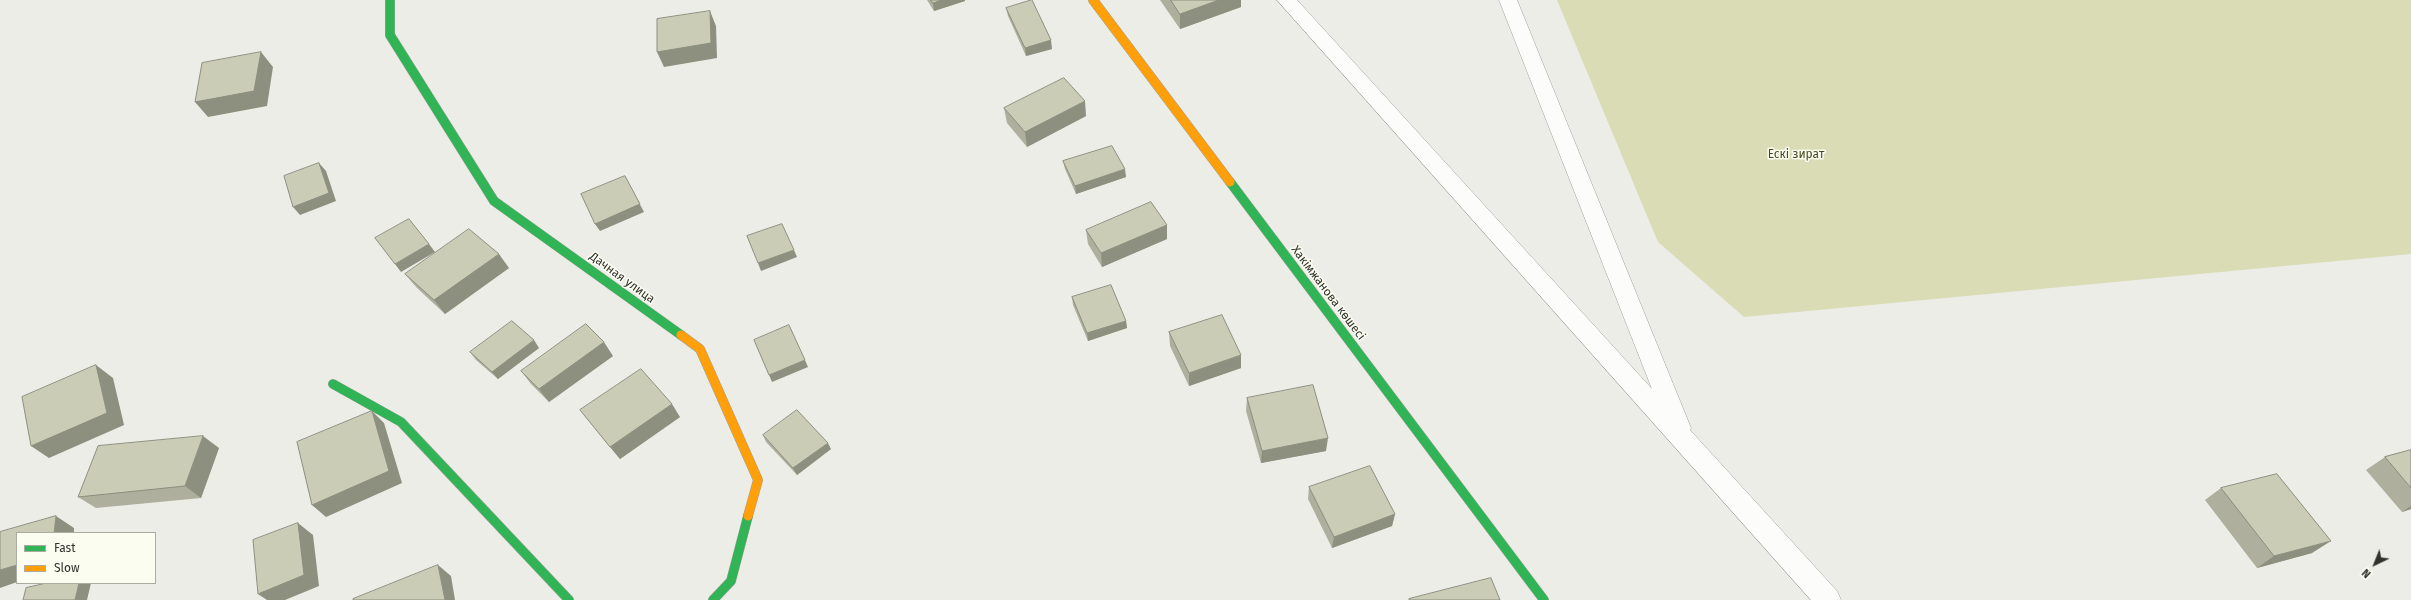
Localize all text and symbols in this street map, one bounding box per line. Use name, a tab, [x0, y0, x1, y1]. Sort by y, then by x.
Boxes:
park label: Ескі зират	[1768, 148, 1824, 162]
street label: Хакімжанова көшесі	[1288, 243, 1368, 343]
street label: Дачная улица	[586, 249, 658, 307]
legend	[16, 532, 156, 584]
text: Fast	[54, 541, 76, 555]
north arrow	[2355, 544, 2395, 584]
text: Slow	[54, 561, 80, 575]
text: N	[2359, 566, 2374, 580]

